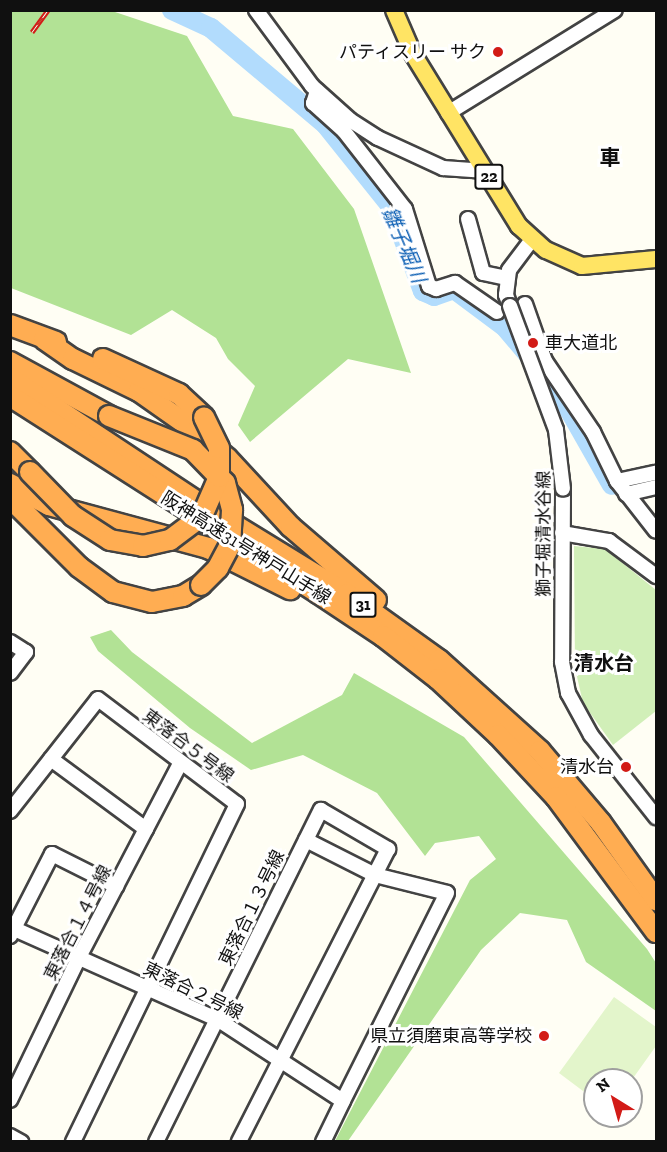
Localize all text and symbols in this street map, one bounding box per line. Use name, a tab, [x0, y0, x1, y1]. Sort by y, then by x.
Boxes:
place label: パティスリー サク	[338, 41, 486, 63]
marker: パティスリー サク	[491, 45, 505, 59]
district label: 車	[600, 145, 620, 171]
road number: 22	[474, 164, 504, 190]
water label: 雛子堀川	[377, 203, 431, 287]
place label: 車大道北	[545, 332, 617, 354]
marker: 車大道北	[526, 336, 540, 350]
street label: 獅子堀清水谷線	[533, 471, 555, 597]
street label: 阪神高速31号神戸山手線	[157, 487, 335, 609]
road number: 31	[350, 592, 376, 618]
district label: 清水台	[574, 651, 634, 675]
street label: 東落合５号線	[138, 705, 238, 787]
place label: 清水台	[560, 756, 614, 778]
marker: 清水台	[619, 760, 633, 774]
street label: 東落合１３号線	[215, 847, 289, 969]
street label: 東落合１４号線	[40, 862, 116, 984]
street label: 東落合２号線	[140, 958, 246, 1024]
place label: 県立須磨東高等学校	[370, 1025, 532, 1047]
marker: 県立須磨東高等学校	[537, 1029, 551, 1043]
north arrow	[583, 1068, 643, 1128]
text: N	[592, 1074, 614, 1096]

